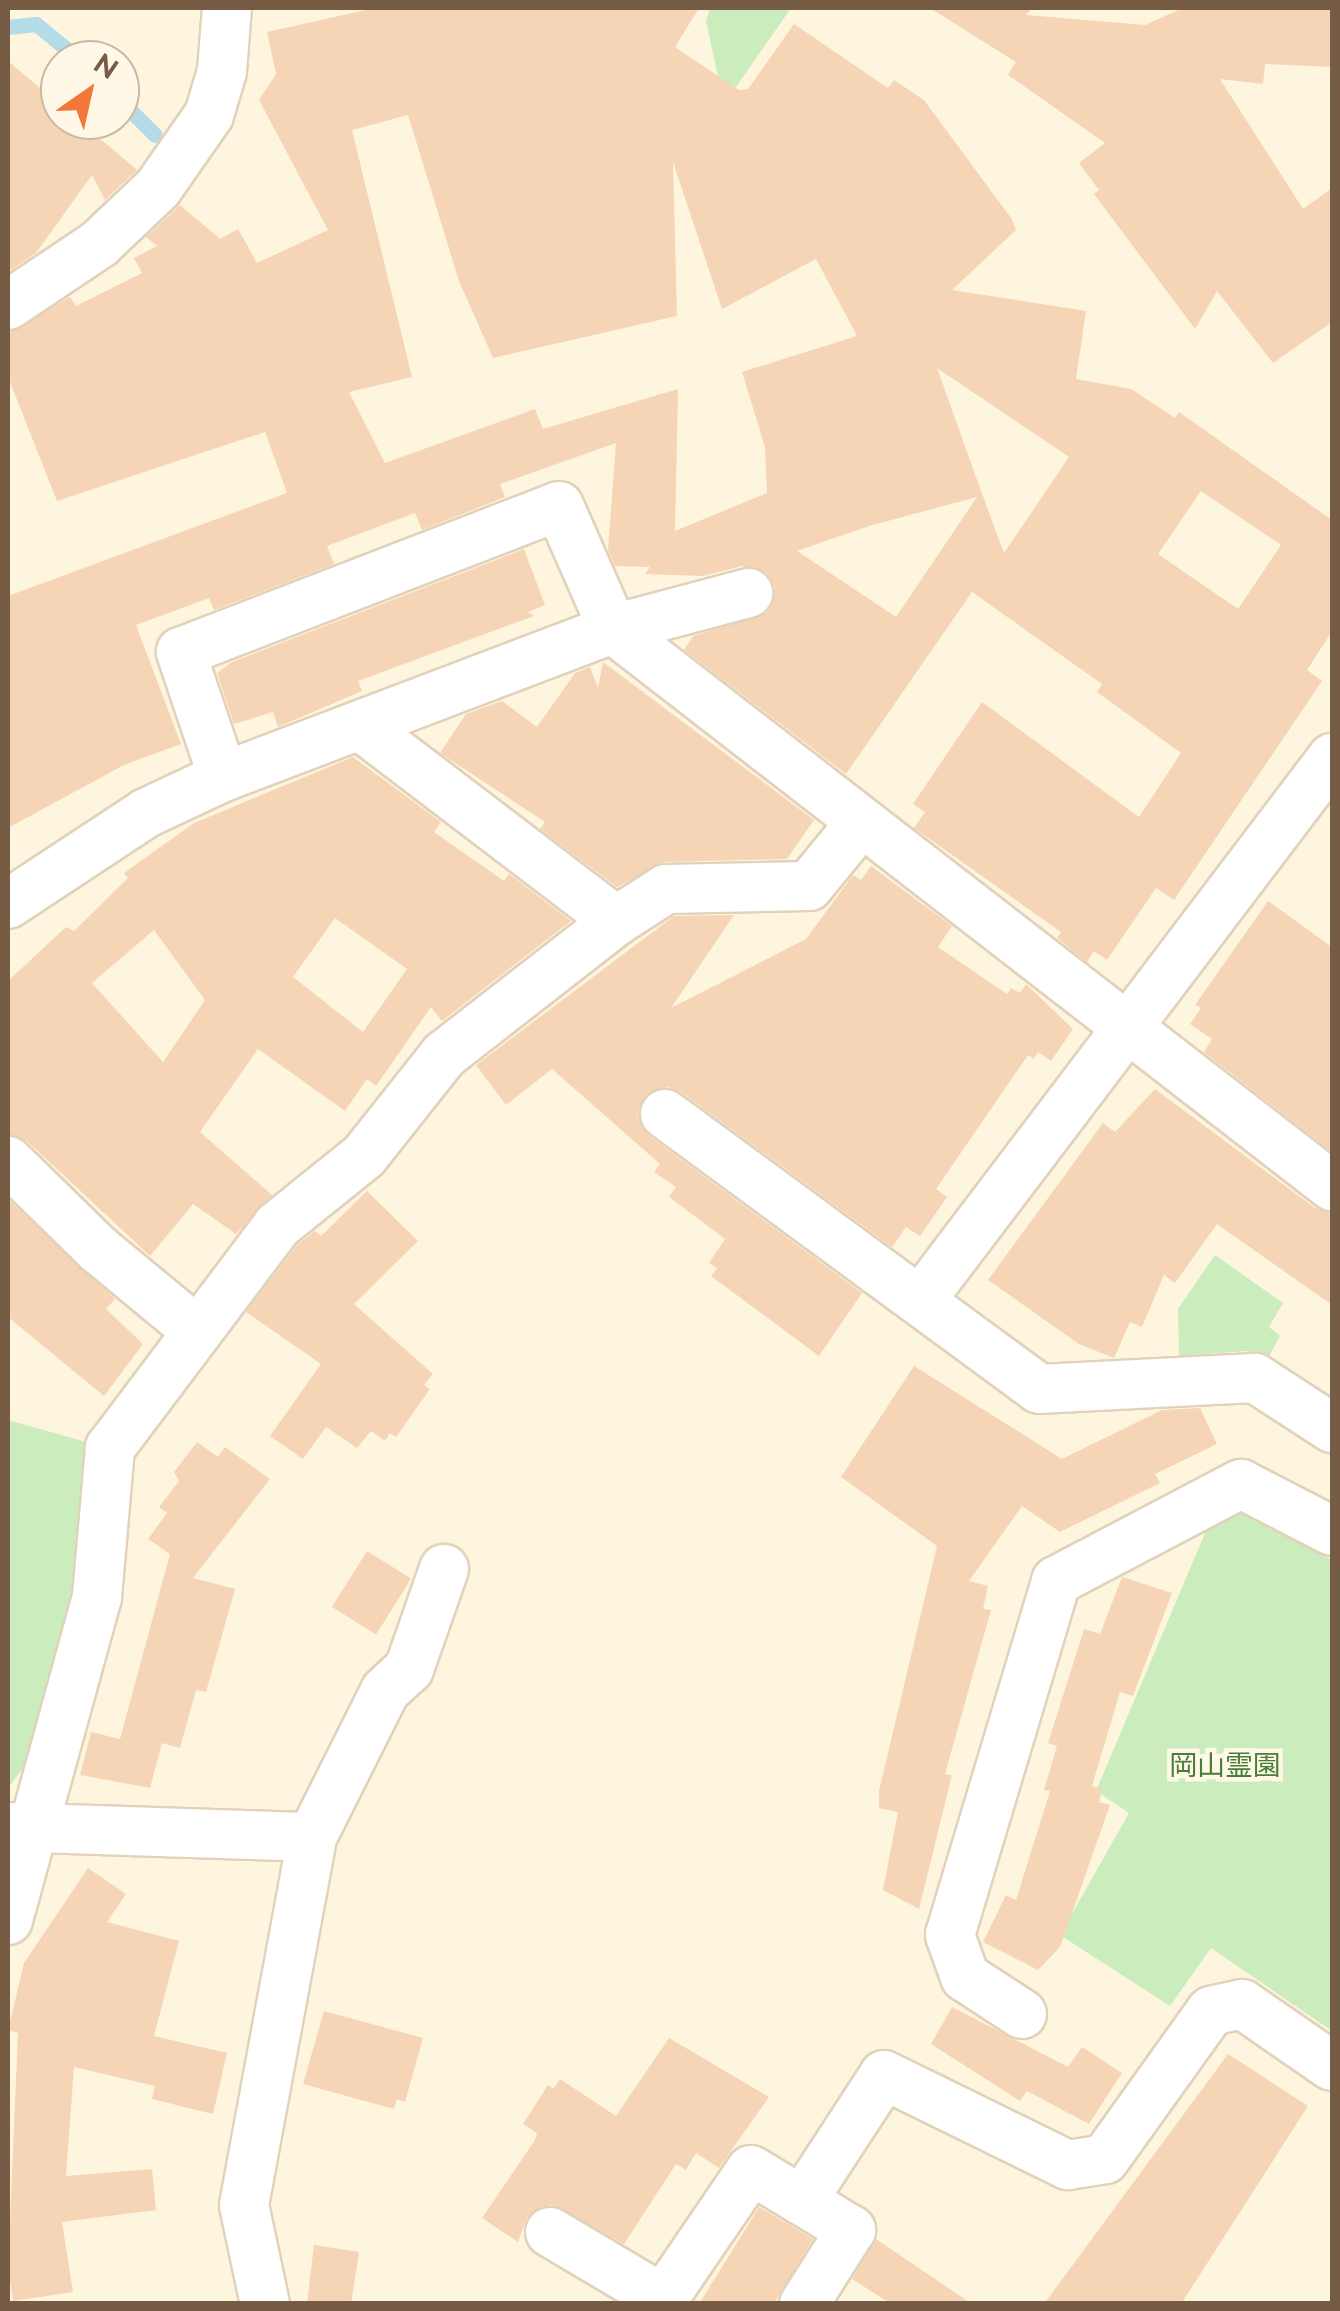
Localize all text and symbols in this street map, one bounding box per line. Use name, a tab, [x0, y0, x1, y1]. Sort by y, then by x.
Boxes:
north arrow	[40, 40, 140, 140]
text: N	[88, 47, 124, 86]
park label: 岡山霊園	[1169, 1749, 1281, 1783]

